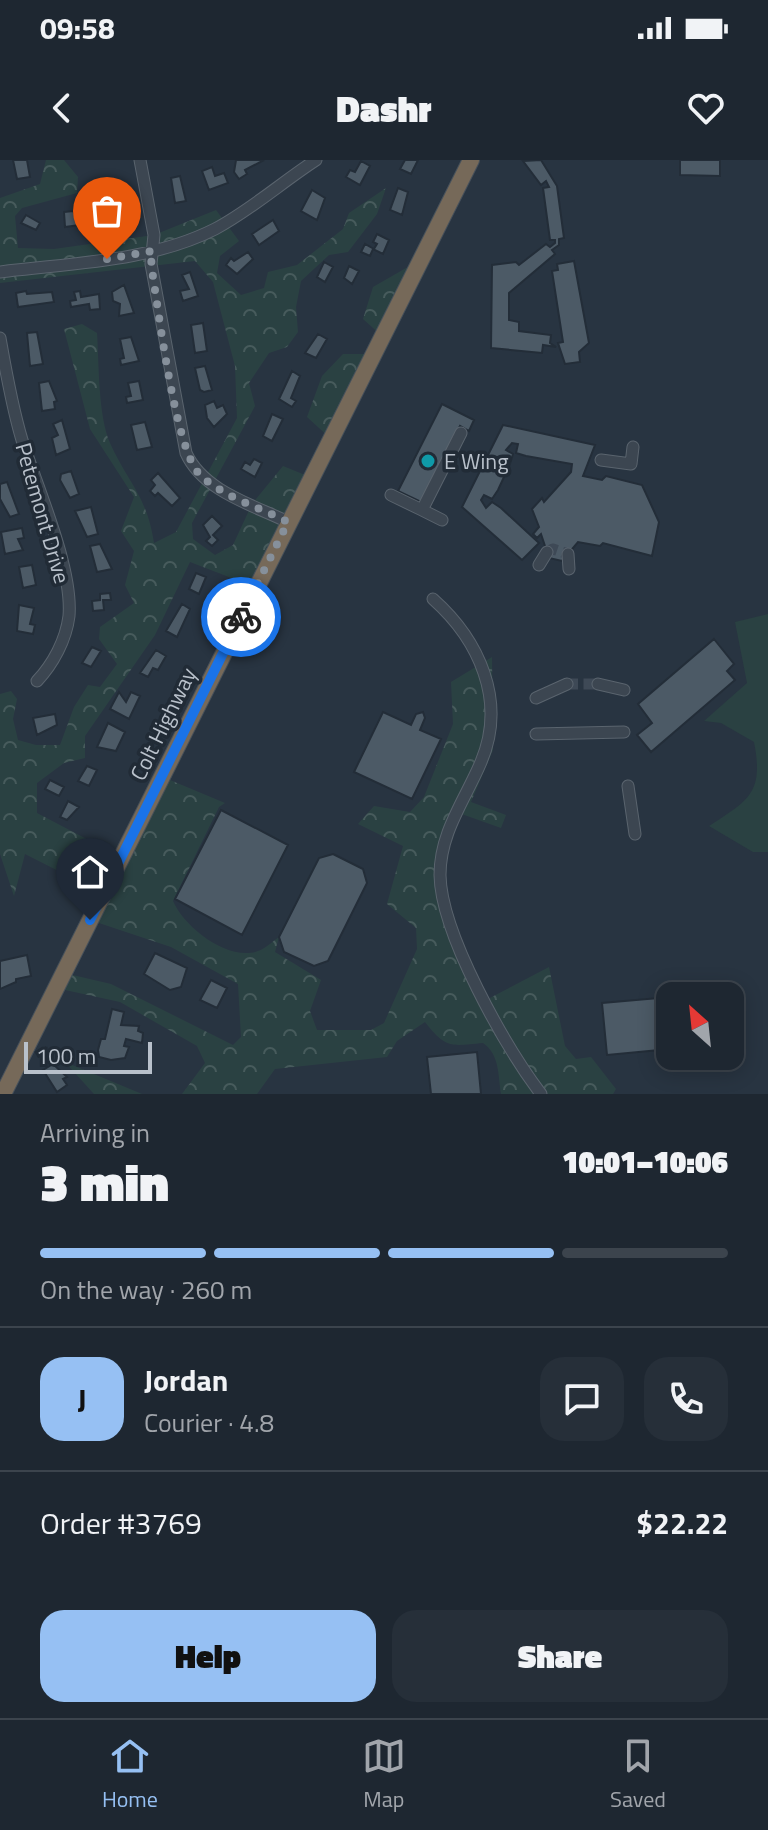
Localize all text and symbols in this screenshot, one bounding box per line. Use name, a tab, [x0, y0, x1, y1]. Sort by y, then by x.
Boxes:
text: 09:58	[40, 5, 115, 51]
text: Dashr	[336, 81, 432, 136]
icon: back	[40, 86, 84, 130]
icon: heart	[684, 86, 728, 130]
pin	[73, 177, 141, 259]
icon: bag	[85, 189, 129, 233]
street label: Petemont Drive	[7, 438, 79, 588]
place label: E Wing	[444, 444, 508, 478]
marker: E Wing	[419, 452, 437, 470]
courier	[201, 577, 281, 657]
icon: bike	[219, 595, 263, 639]
street label: Colt Highway	[121, 661, 205, 786]
pin	[56, 838, 124, 920]
icon: home	[68, 850, 112, 894]
north arrow	[656, 982, 744, 1070]
map controls	[656, 982, 744, 1070]
scale bar	[24, 1038, 152, 1074]
text: 100 m	[36, 1039, 96, 1073]
text: Arriving in	[40, 1113, 150, 1152]
text: 10:01–10:06	[562, 1139, 728, 1185]
text: 3 min	[40, 1142, 169, 1221]
text: On the way · 260 m	[40, 1270, 252, 1309]
text: Jordan	[144, 1357, 228, 1403]
button: chat	[540, 1357, 624, 1441]
button: phone	[644, 1357, 728, 1441]
text: J	[77, 1376, 87, 1422]
text: Courier · 4.8	[144, 1403, 274, 1442]
text: Order #3769	[40, 1500, 202, 1546]
text: $22.22	[636, 1500, 728, 1546]
button: Help	[40, 1610, 376, 1702]
button: Share	[392, 1610, 728, 1702]
tab: Home	[102, 1734, 158, 1816]
tab: Map	[362, 1734, 406, 1816]
tab: Saved	[610, 1734, 666, 1816]

